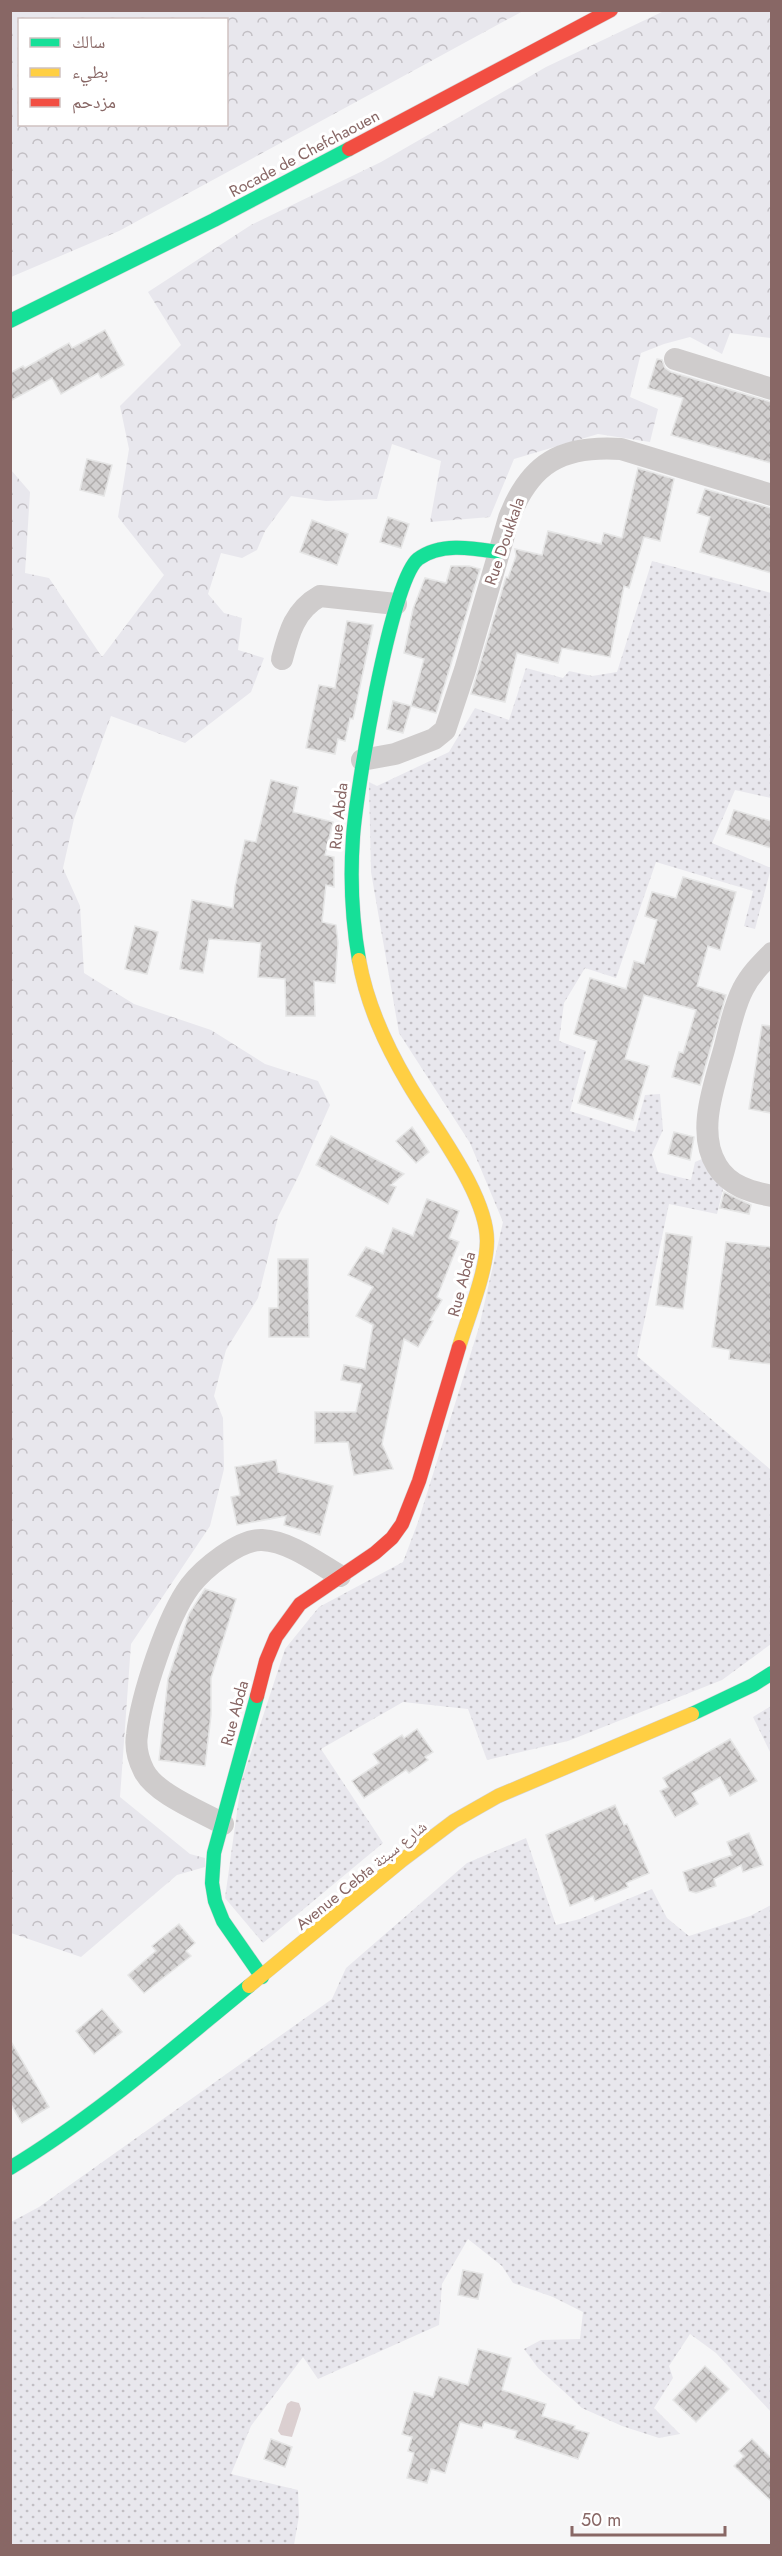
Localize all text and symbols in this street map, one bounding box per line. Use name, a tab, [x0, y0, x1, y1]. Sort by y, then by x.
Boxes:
legend	[18, 18, 228, 126]
text: سالك	[72, 29, 105, 55]
text: بطيء	[72, 59, 109, 87]
text: مزدحم	[72, 89, 116, 115]
street label: Rocade de Chefchaouen	[225, 104, 383, 203]
street label: Rue Doukkala	[479, 494, 530, 588]
street label: Rue Abda	[324, 782, 353, 851]
street label: Rue Abda	[442, 1249, 481, 1319]
street label: Rue Abda	[215, 1678, 254, 1748]
street label: Avenue Cebta شارع سبتة	[291, 1815, 432, 1936]
scale bar	[572, 2499, 725, 2537]
text: 50 m	[581, 2507, 621, 2533]

